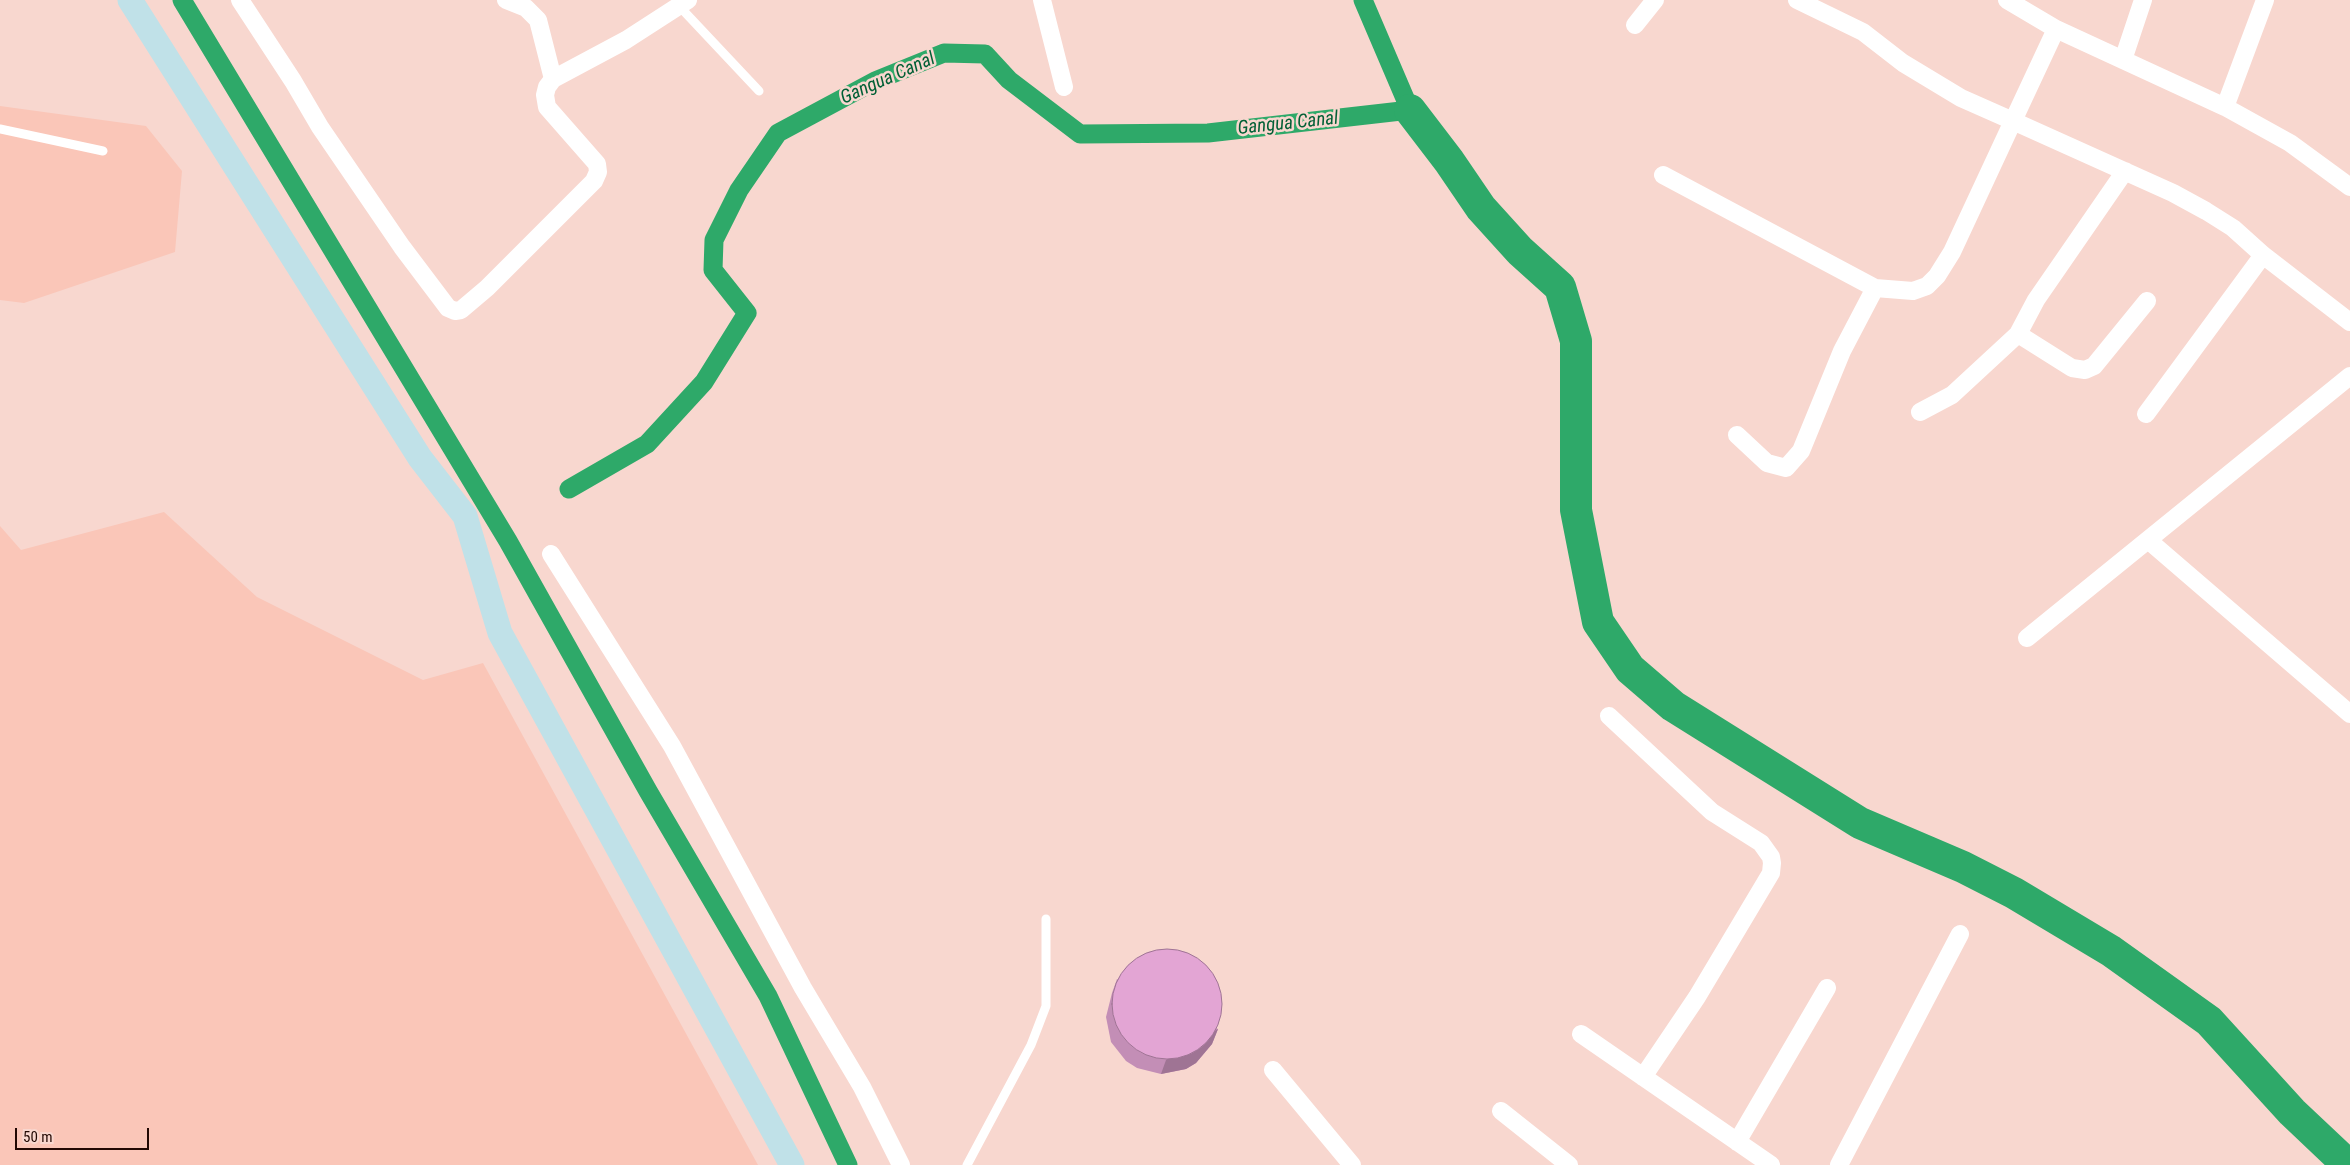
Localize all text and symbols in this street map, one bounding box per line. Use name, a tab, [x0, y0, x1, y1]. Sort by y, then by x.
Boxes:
water label: Gangua Canal	[837, 48, 939, 110]
water label: Gangua Canal	[1237, 107, 1339, 141]
scale bar	[18, 1118, 151, 1150]
text: 50 m	[23, 1128, 53, 1146]

